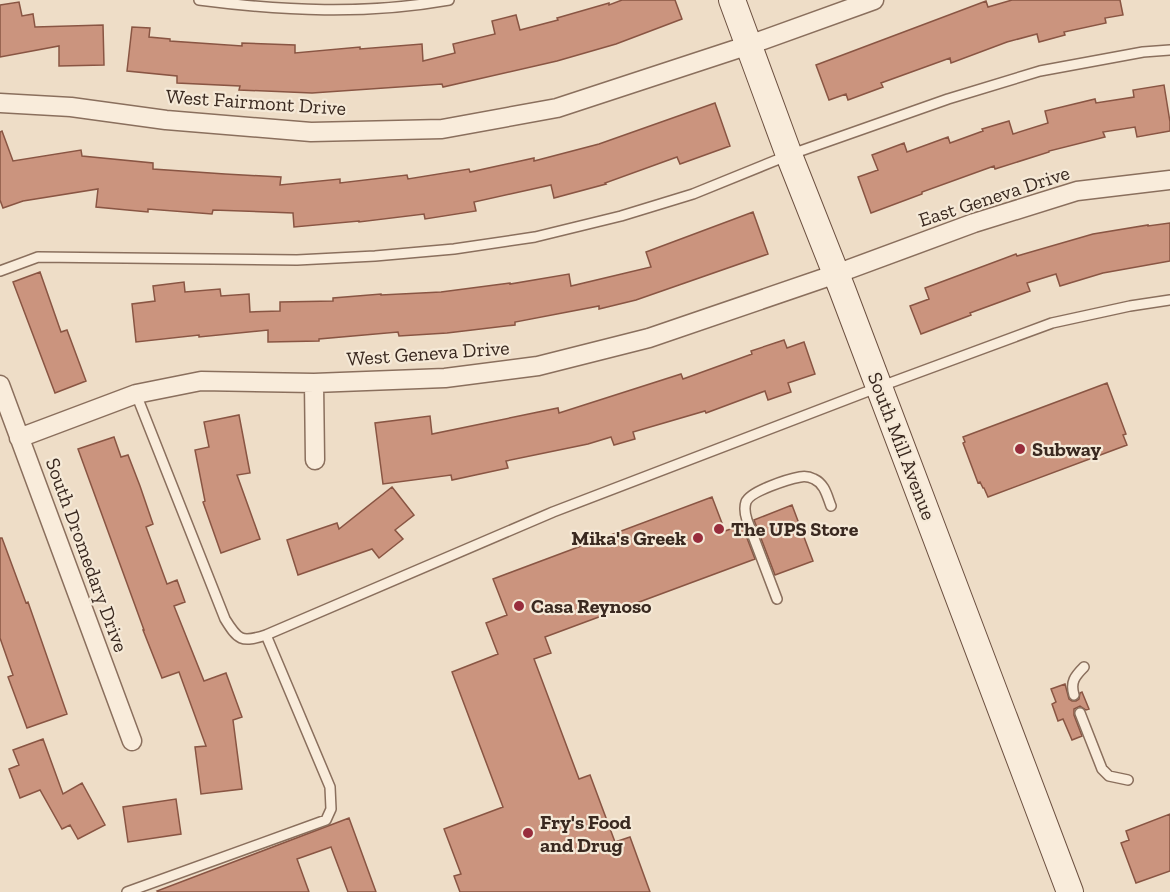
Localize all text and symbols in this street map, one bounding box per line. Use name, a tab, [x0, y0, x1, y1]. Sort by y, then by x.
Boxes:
street label: West Fairmont Drive	[165, 84, 347, 120]
street label: East Geneva Drive	[915, 160, 1073, 232]
street label: West Geneva Drive	[346, 335, 510, 371]
street label: South Mill Avenue	[863, 369, 941, 523]
place label: Subway	[1032, 437, 1102, 461]
marker: Subway	[1013, 442, 1027, 456]
street label: South Dromedary Drive	[41, 455, 133, 655]
place label: The UPS Store	[731, 517, 859, 541]
marker: The UPS Store	[712, 522, 726, 536]
place label: Mika's Greek	[571, 526, 686, 550]
marker: Mika's Greek	[691, 531, 705, 545]
place label: Casa Reynoso	[531, 594, 652, 618]
marker: Casa Reynoso	[512, 599, 526, 613]
place label: Fry's Food and Drug	[540, 810, 632, 857]
marker: Fry's Food and Drug	[521, 826, 535, 840]

